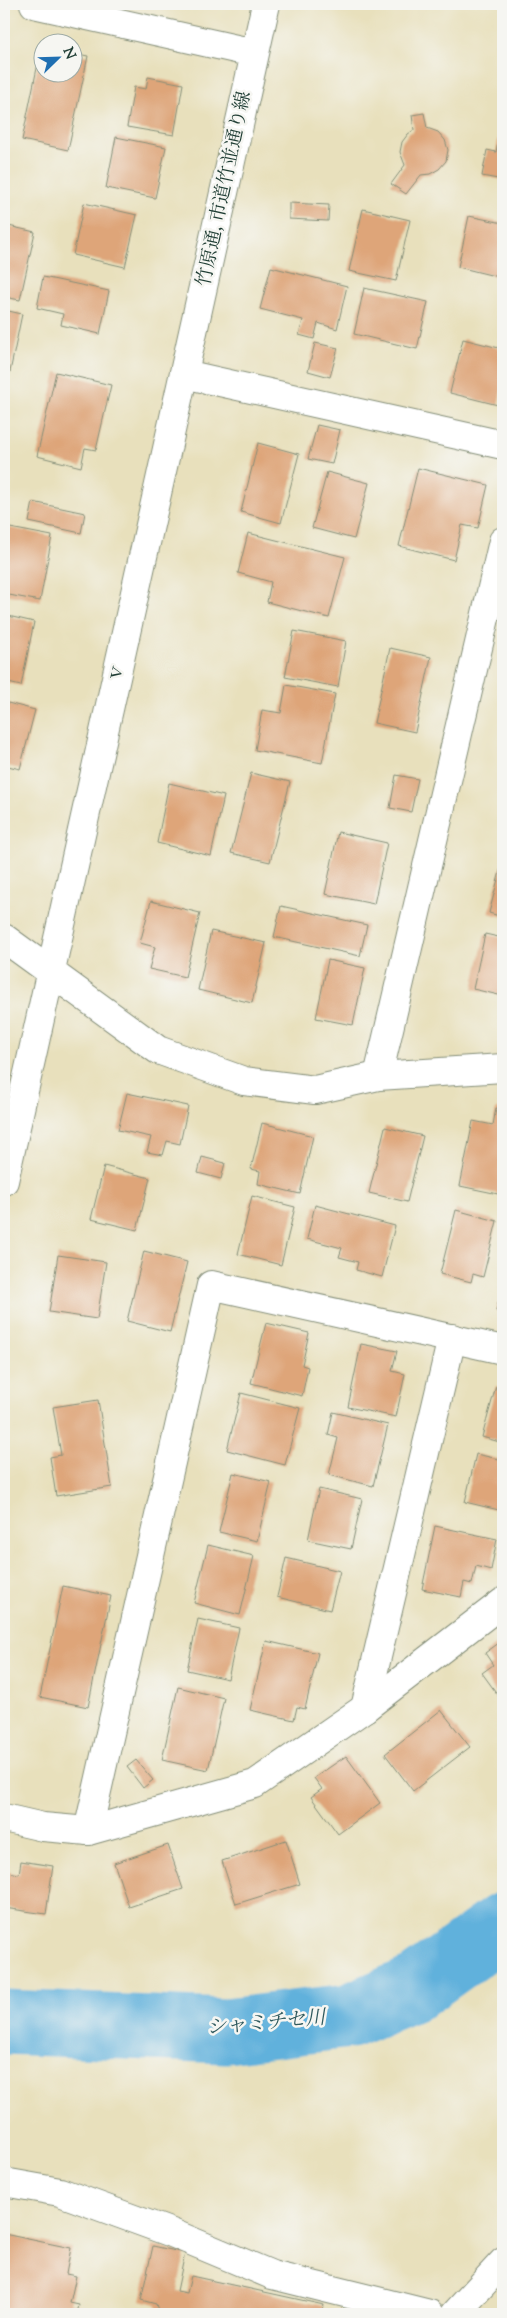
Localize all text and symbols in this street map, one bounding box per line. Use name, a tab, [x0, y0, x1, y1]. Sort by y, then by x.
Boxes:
north arrow	[32, 32, 82, 82]
text: N	[57, 45, 80, 63]
street label: 竹原通, 市道竹並通り線	[191, 89, 259, 289]
street label: ｖ	[102, 661, 132, 685]
water label: シャミチセ川	[205, 2004, 329, 2044]

